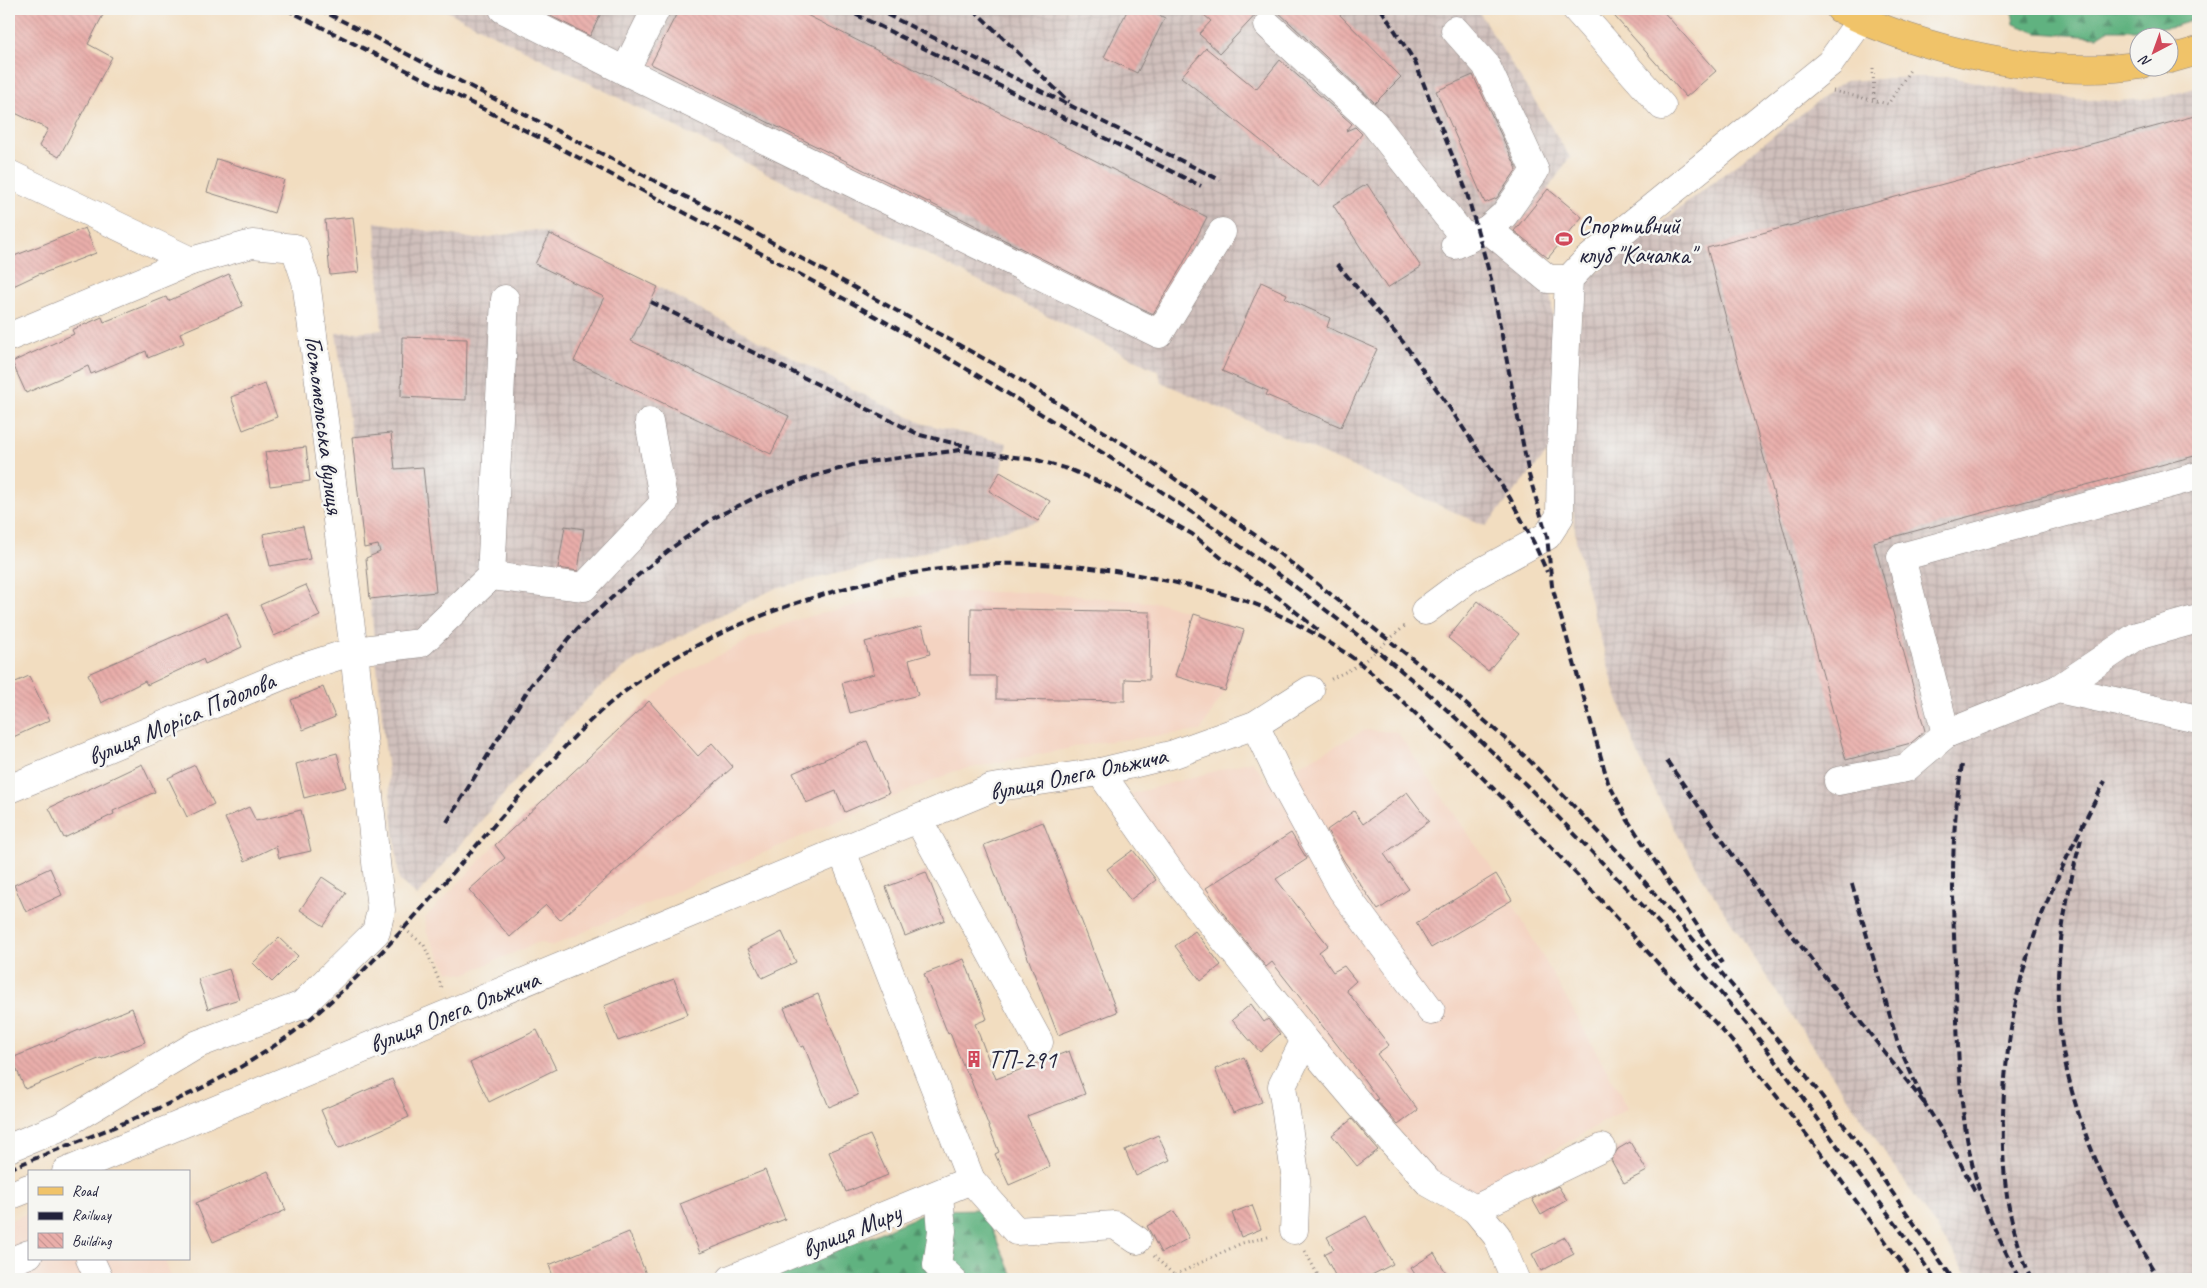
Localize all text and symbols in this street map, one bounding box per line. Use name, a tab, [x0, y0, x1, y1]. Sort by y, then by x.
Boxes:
north arrow	[2130, 28, 2180, 78]
text: N	[2135, 51, 2155, 71]
place label: Спортивний клуб "Качалка"	[1578, 210, 1700, 271]
sports icon: Спортивний клуб "Качалка"	[1554, 229, 1574, 249]
street label: Гостомельська вулиця	[297, 334, 351, 517]
street label: вулиця Моріса Подолова	[83, 664, 282, 773]
street label: вулиця Олега Ольжича	[987, 739, 1172, 808]
street label: вулиця Олега Ольжича	[365, 962, 546, 1061]
place label: ТП-291	[988, 1044, 1058, 1076]
building icon: ТП-291	[964, 1049, 984, 1069]
legend	[28, 1170, 190, 1260]
text: Road	[72, 1182, 99, 1201]
street label: вулиця Миру	[797, 1196, 907, 1265]
text: Railway	[72, 1206, 113, 1225]
text: Building	[72, 1232, 112, 1251]

